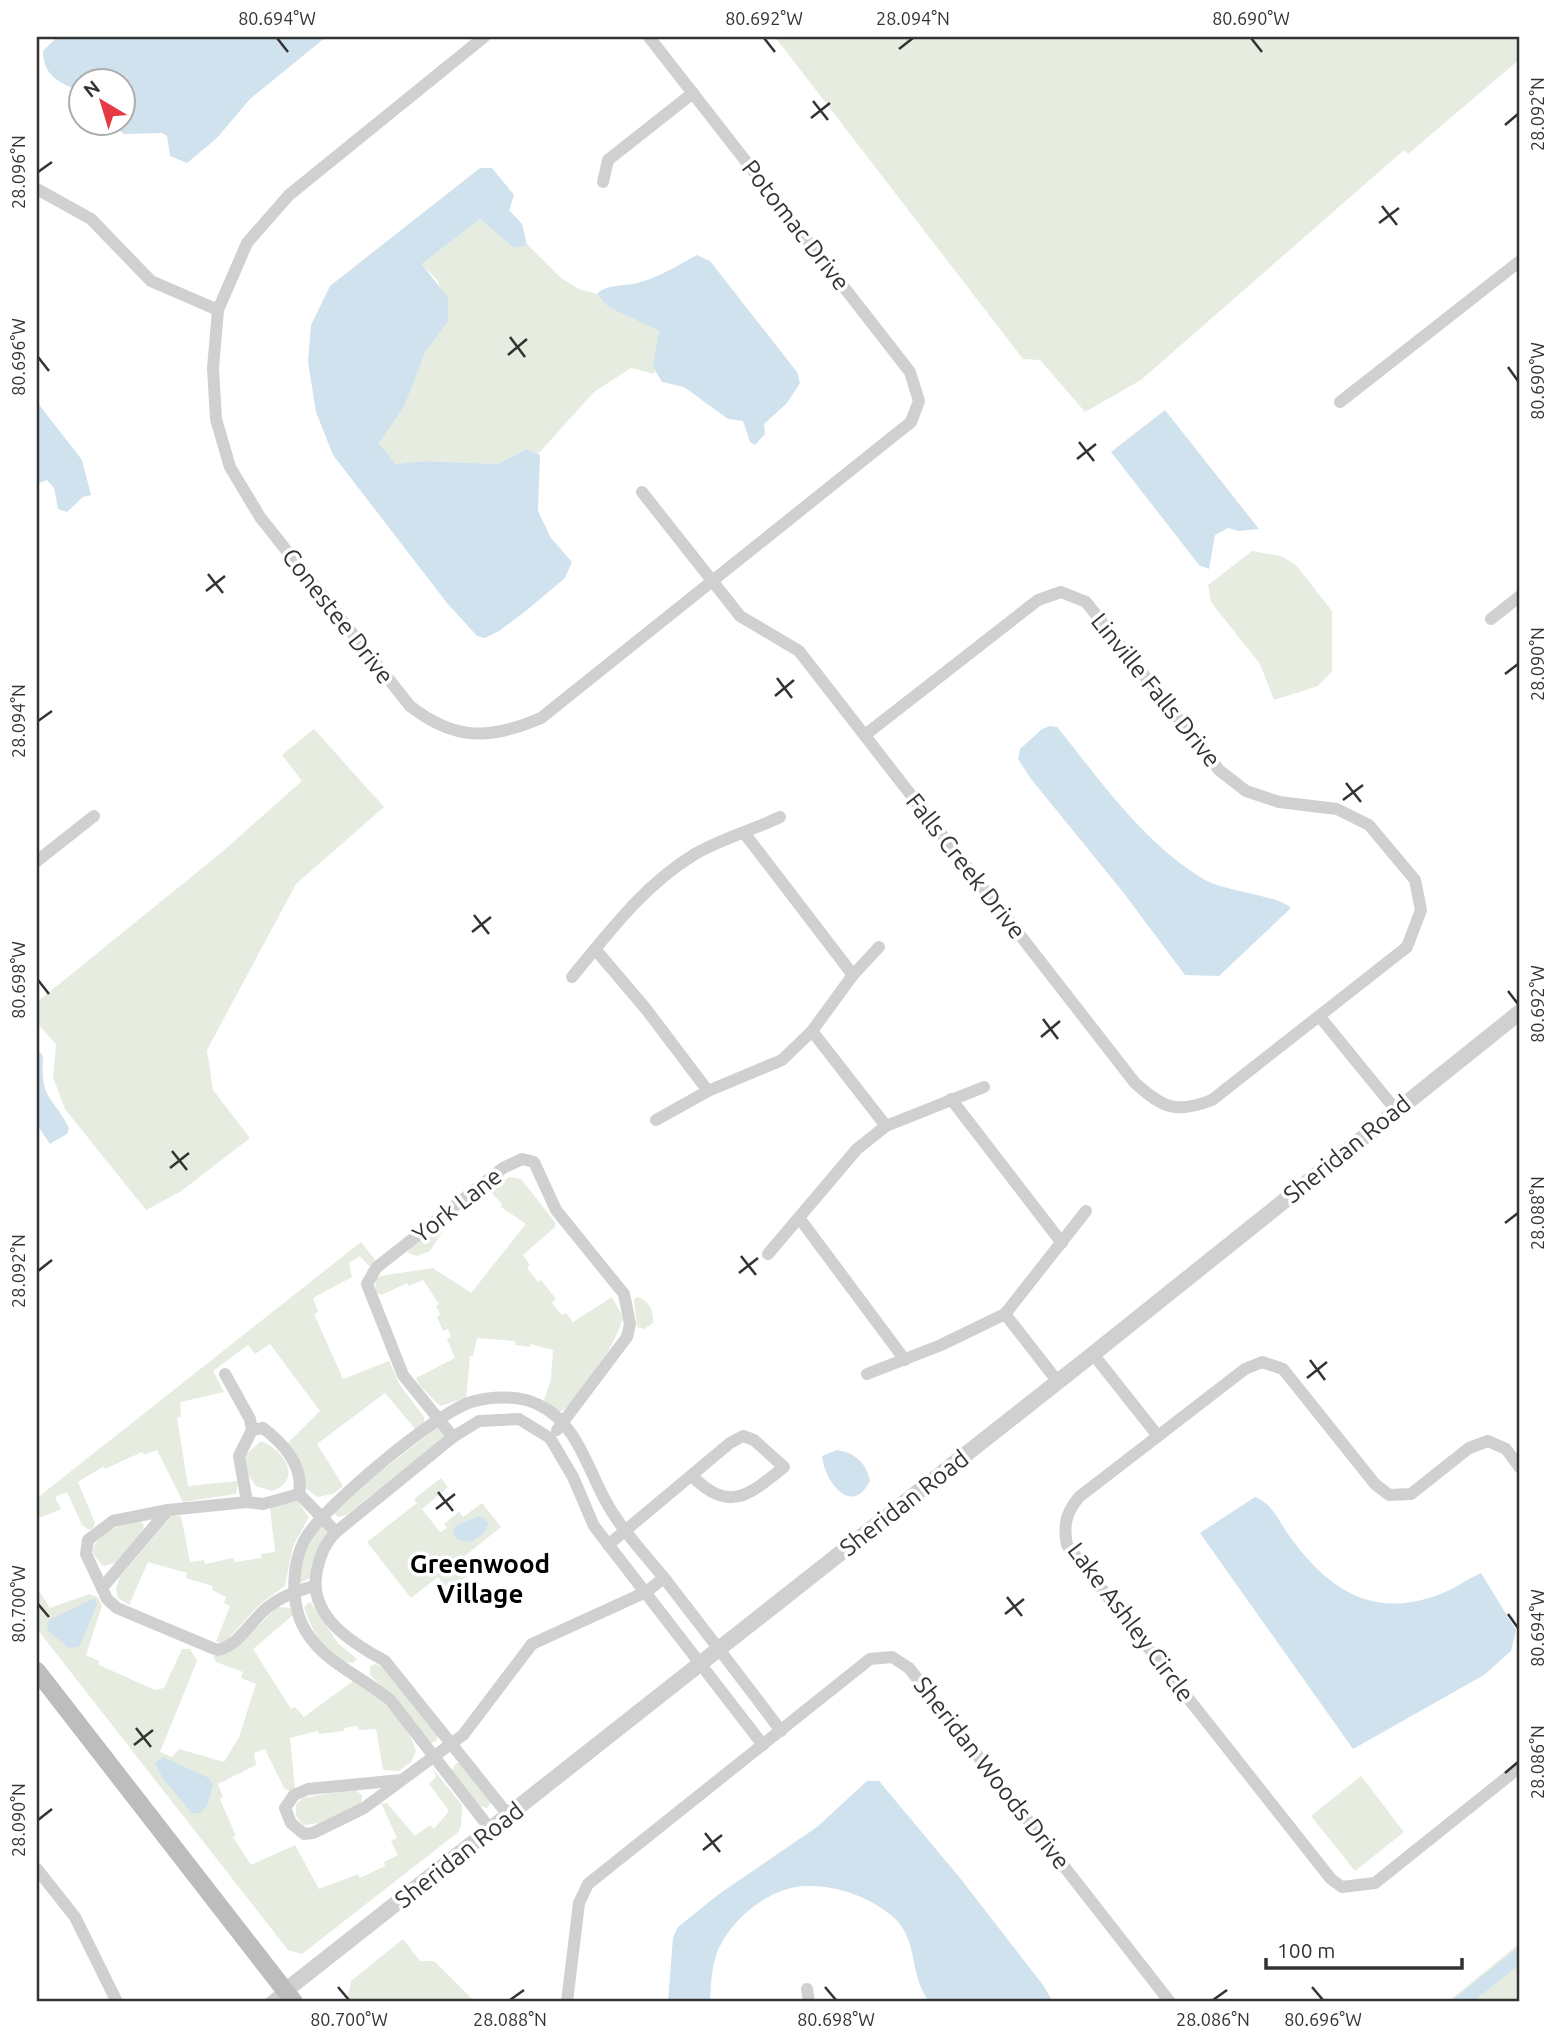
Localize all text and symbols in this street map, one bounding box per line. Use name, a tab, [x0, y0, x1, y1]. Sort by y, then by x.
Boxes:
text: 80.694°W	[238, 8, 316, 28]
text: 80.692°W	[725, 8, 803, 28]
text: 28.094°N	[876, 8, 950, 28]
text: 80.690°W	[1212, 8, 1290, 28]
north arrow	[66, 66, 136, 136]
text: N	[79, 76, 104, 102]
text: 28.092°N	[1527, 77, 1547, 151]
text: 28.096°N	[8, 135, 28, 209]
street label: Potomac Drive	[737, 154, 855, 296]
text: 80.696°W	[8, 318, 28, 396]
text: 80.690°W	[1527, 342, 1547, 420]
street label: Conestee Drive	[277, 543, 399, 689]
street label: Linville Falls Drive	[1086, 608, 1226, 772]
text: 28.090°N	[1527, 627, 1547, 701]
text: 28.094°N	[8, 684, 28, 758]
street label: Falls Creek Drive	[901, 788, 1031, 944]
text: 80.698°W	[8, 941, 28, 1019]
text: 80.692°W	[1527, 965, 1547, 1043]
street label: Sheridan Road	[1278, 1090, 1416, 1208]
street label: York Lane	[407, 1162, 507, 1248]
text: 28.088°N	[1527, 1176, 1547, 1250]
text: 28.092°N	[8, 1234, 28, 1308]
street label: Sheridan Road	[834, 1445, 974, 1561]
street label: Lake Ashley Circle	[1062, 1537, 1200, 1707]
district label: Greenwood Village	[410, 1549, 550, 1608]
text: 80.700°W	[8, 1565, 28, 1643]
text: 80.694°W	[1527, 1589, 1547, 1667]
street label: Sheridan Woods Drive	[909, 1671, 1075, 1875]
text: 28.086°N	[1527, 1725, 1547, 1799]
text: 28.090°N	[8, 1783, 28, 1857]
street label: Sheridan Road	[389, 1797, 529, 1913]
scale bar	[1266, 1927, 1462, 1971]
text: 100 m	[1277, 1938, 1335, 1962]
text: 80.700°W	[310, 2009, 388, 2029]
text: 28.088°N	[473, 2009, 547, 2029]
text: 80.698°W	[797, 2009, 875, 2029]
text: 28.086°N	[1176, 2009, 1250, 2029]
text: 80.696°W	[1284, 2009, 1362, 2029]

